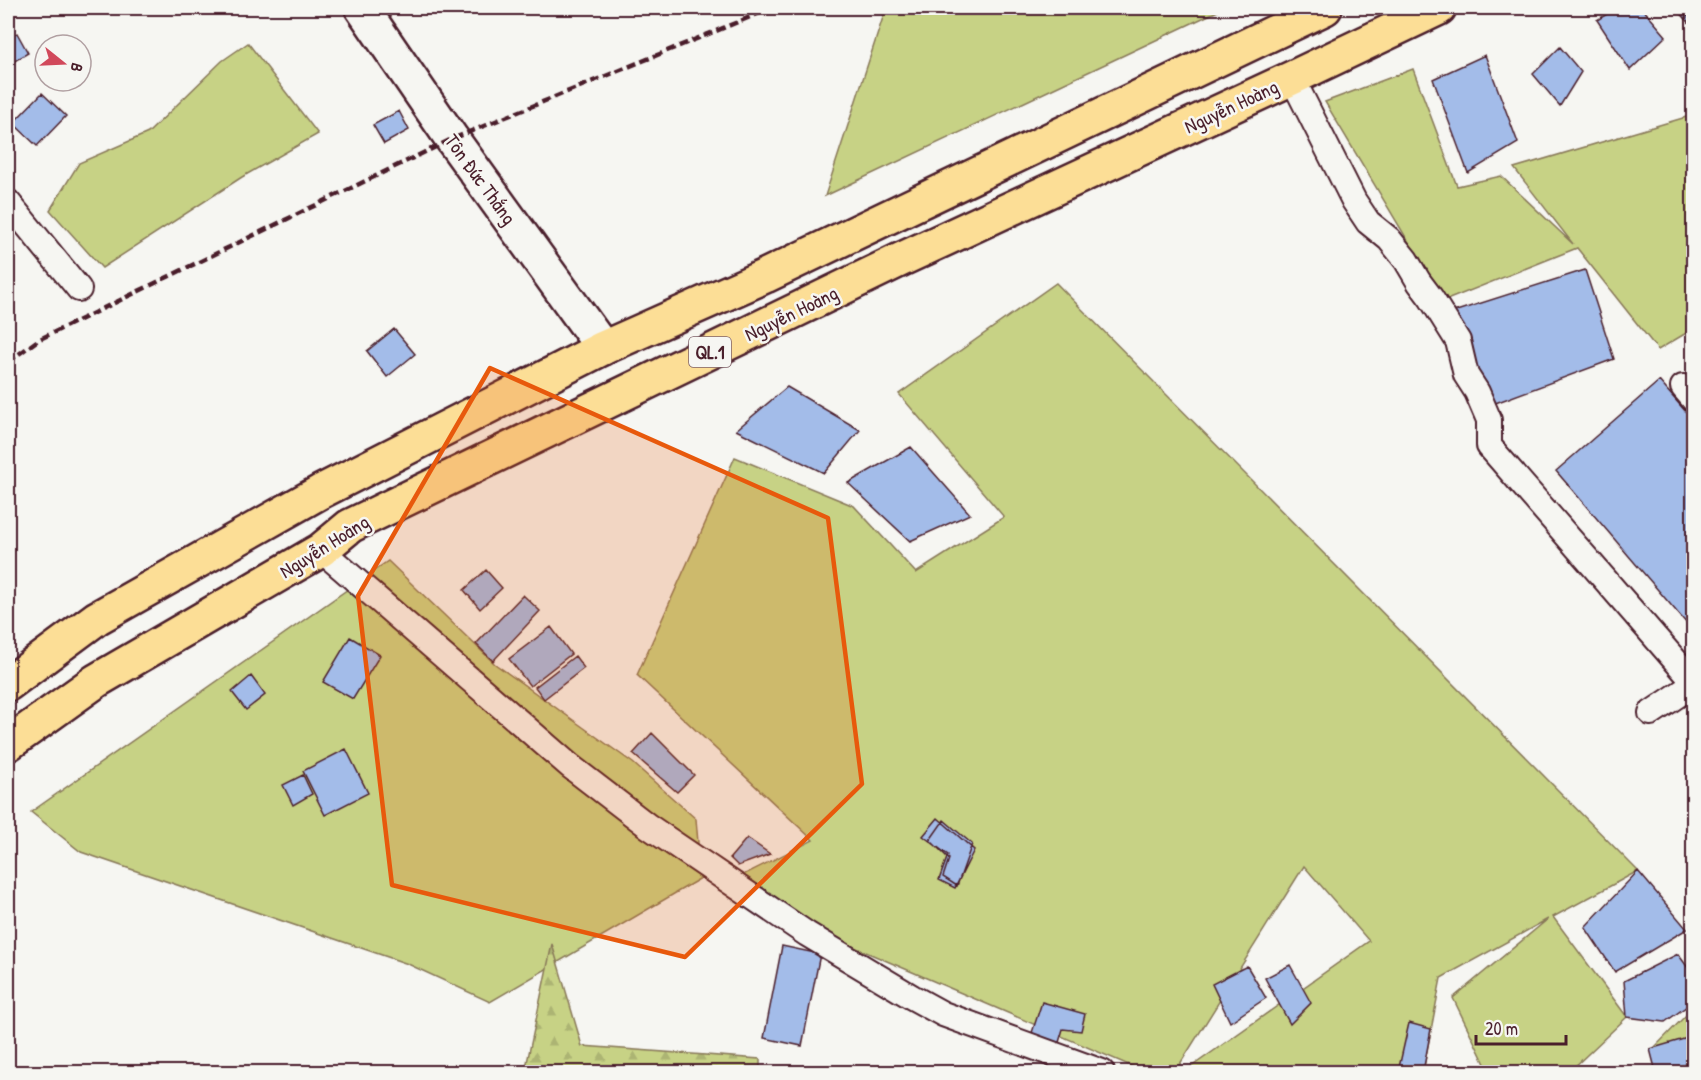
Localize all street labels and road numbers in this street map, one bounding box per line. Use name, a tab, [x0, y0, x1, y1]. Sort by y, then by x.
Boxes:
street label: Nguyễn Hoàng	[1180, 72, 1282, 140]
street label: Tôn Đức Thắng	[439, 128, 523, 230]
street label: Nguyễn Hoàng	[740, 279, 842, 347]
road number: QL.1	[689, 337, 731, 367]
street label: Nguyễn Hoàng	[274, 508, 374, 584]

